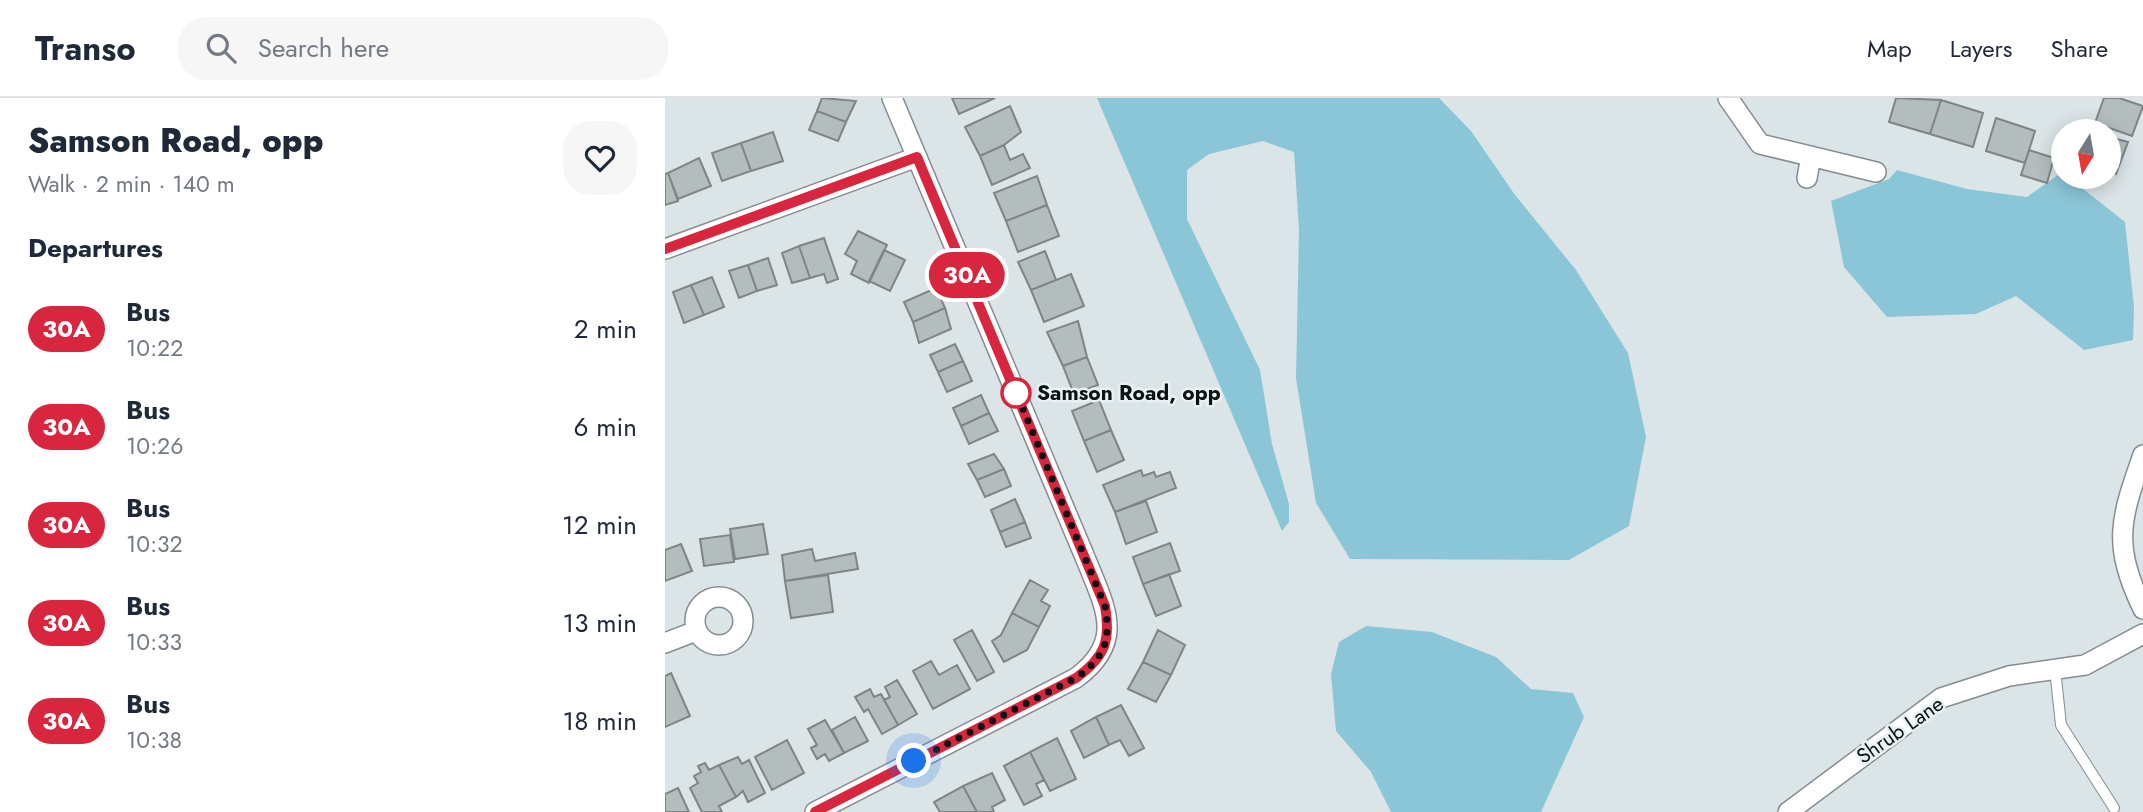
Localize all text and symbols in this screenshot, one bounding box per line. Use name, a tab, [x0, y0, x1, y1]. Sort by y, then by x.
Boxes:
search box	[178, 17, 668, 80]
text: Transo	[35, 25, 136, 72]
icon: search	[202, 29, 240, 67]
text: Search here	[258, 29, 389, 67]
text: Map	[1867, 31, 1912, 66]
text: Layers	[1950, 31, 2012, 66]
text: Share	[2050, 31, 2108, 66]
text: Samson Road, opp	[28, 117, 323, 164]
north arrow	[2051, 119, 2121, 189]
map controls	[2051, 119, 2121, 189]
button: heart	[563, 121, 637, 195]
text: Walk · 2 min · 140 m	[28, 167, 235, 201]
text: Departures	[28, 229, 163, 267]
line badge: 30A	[927, 252, 1007, 298]
text: 30A	[943, 257, 991, 292]
text: Bus	[126, 293, 170, 331]
text: 2 min	[574, 310, 637, 348]
text: 30A	[42, 311, 91, 346]
text: 10:22	[126, 331, 183, 365]
marker: Samson Road, opp	[1001, 378, 1031, 408]
place label: Samson Road, opp	[1037, 378, 1221, 408]
text: Bus	[126, 391, 170, 429]
text: 6 min	[574, 408, 637, 446]
text: 30A	[42, 409, 91, 444]
text: 10:26	[126, 429, 183, 463]
text: Bus	[126, 489, 170, 527]
text: 12 min	[562, 506, 637, 544]
text: 30A	[42, 507, 91, 542]
text: 10:32	[126, 527, 183, 561]
text: Bus	[126, 587, 170, 625]
text: 13 min	[563, 604, 637, 642]
text: 30A	[42, 605, 91, 640]
text: 10:33	[126, 625, 182, 659]
text: Bus	[126, 685, 170, 723]
street label: Shrub Lane	[1850, 689, 1950, 771]
text: 18 min	[563, 702, 637, 740]
text: 30A	[42, 703, 91, 738]
text: 10:38	[126, 723, 182, 757]
your location	[896, 743, 931, 778]

